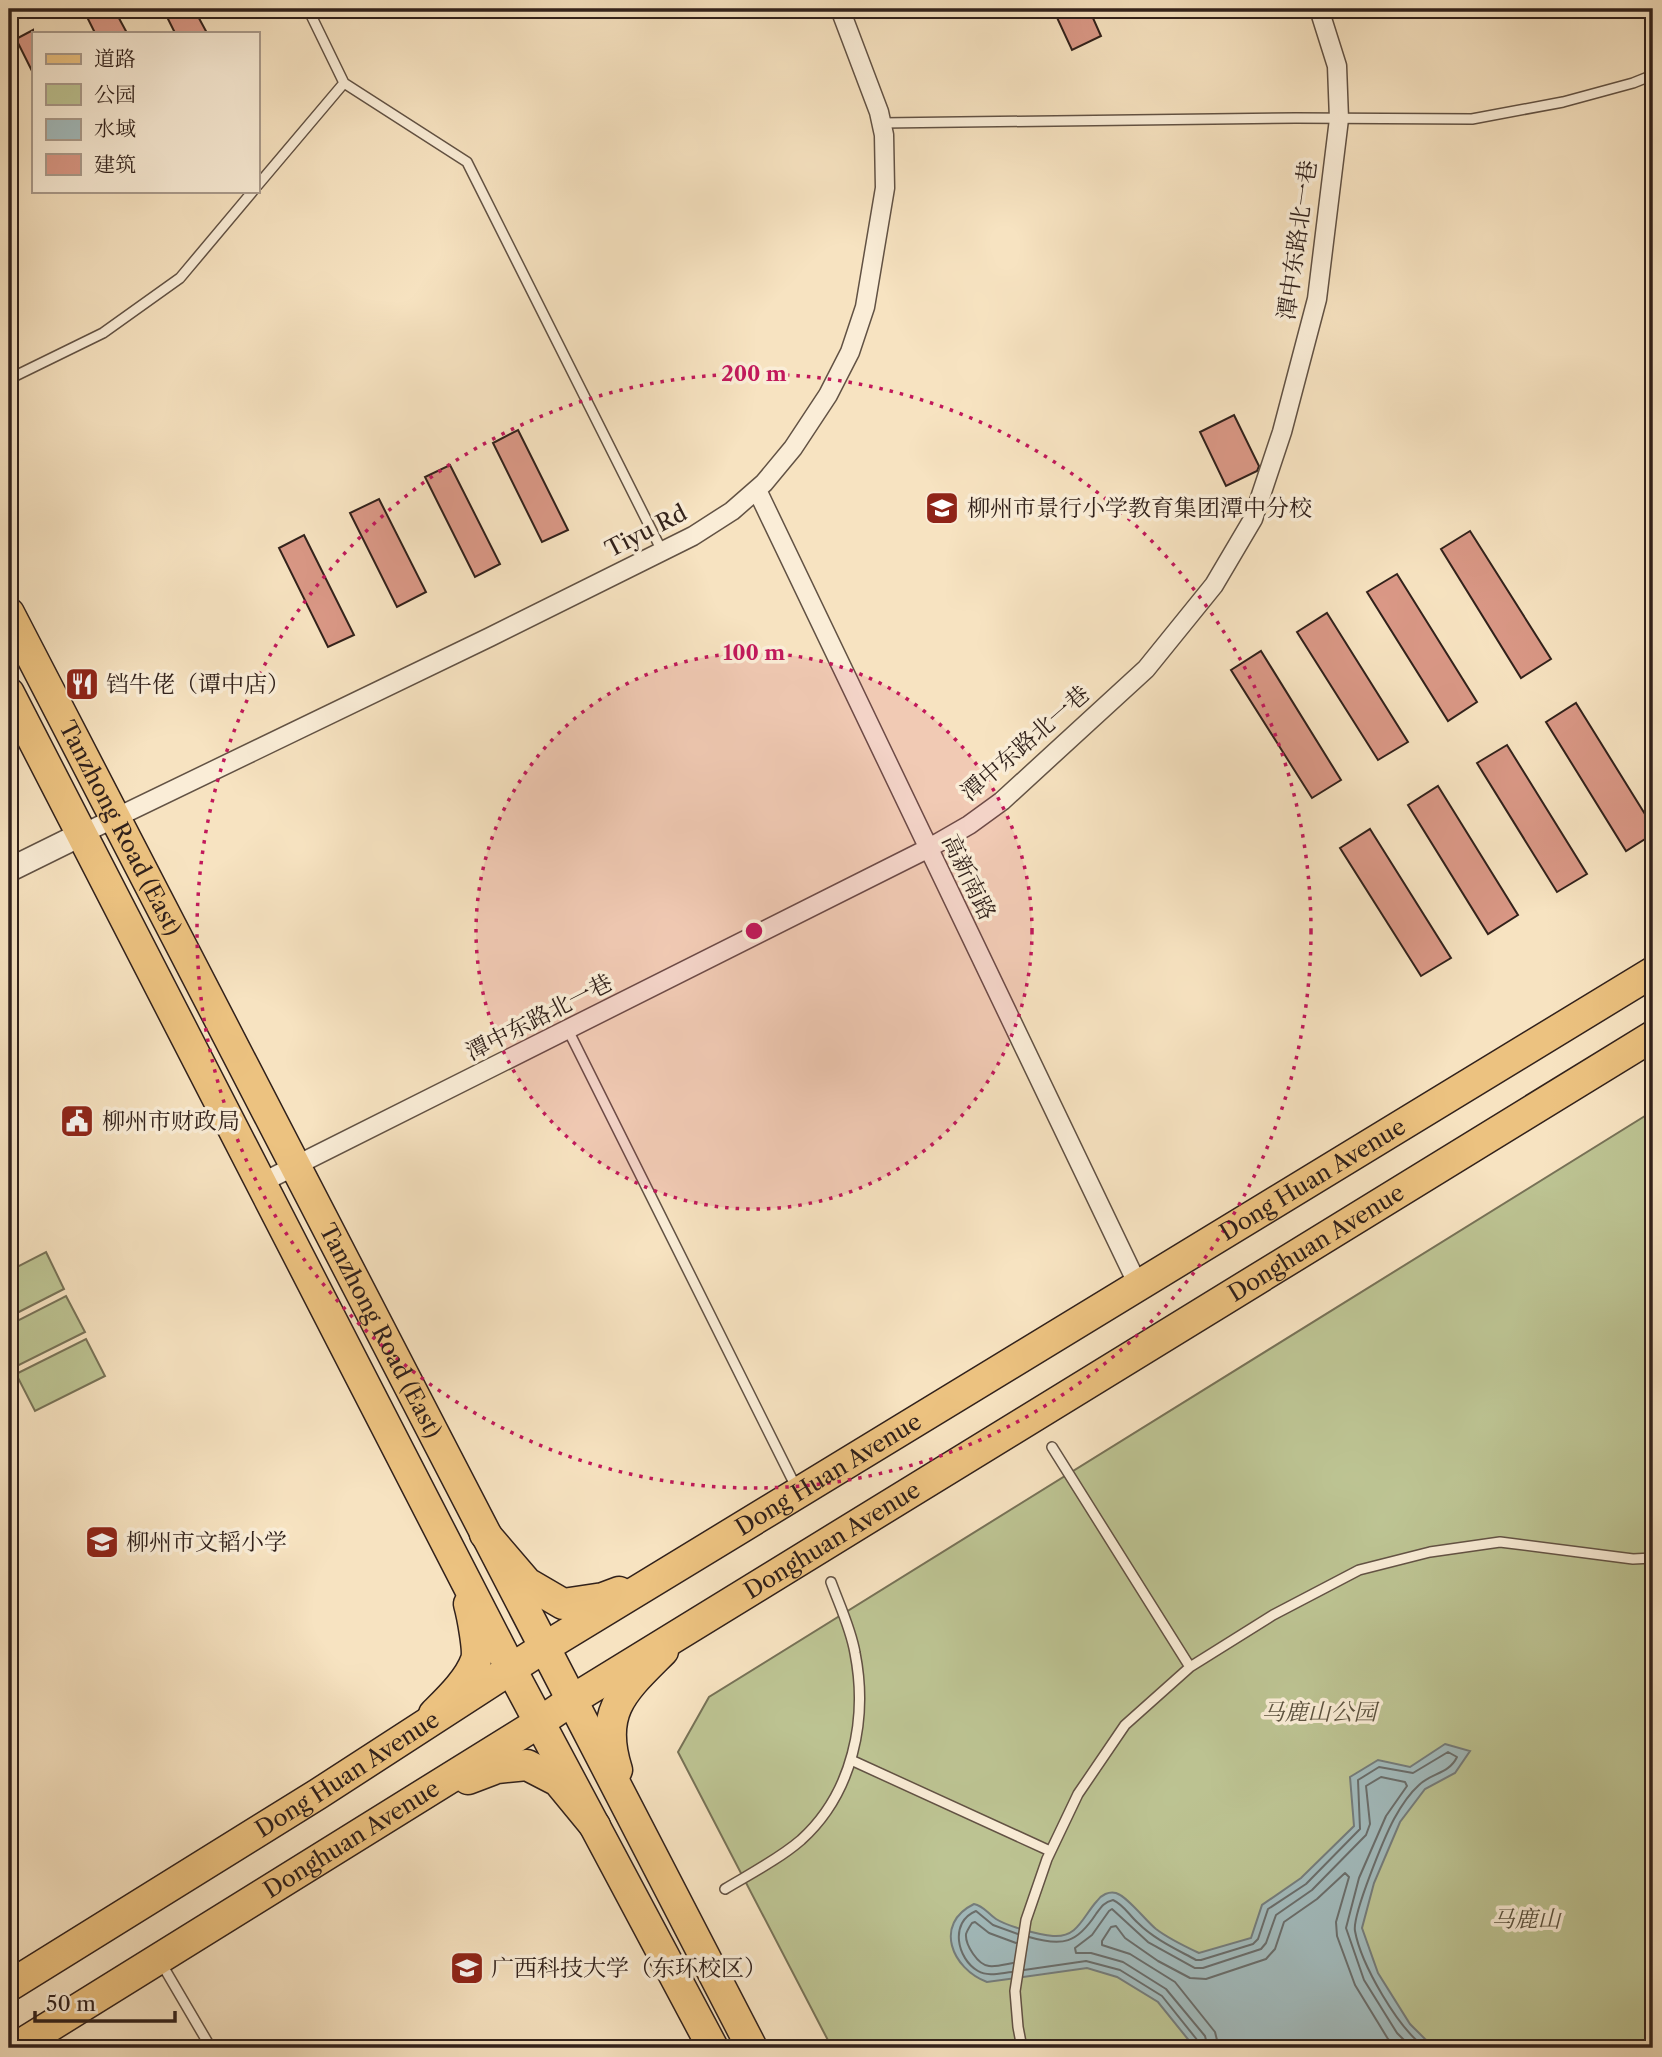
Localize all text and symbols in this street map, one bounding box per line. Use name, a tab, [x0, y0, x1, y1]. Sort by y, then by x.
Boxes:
legend	[32, 32, 259, 192]
text: 道路	[94, 46, 136, 71]
text: 公园	[94, 82, 136, 107]
text: 水域	[94, 116, 136, 141]
text: 建筑	[94, 152, 136, 177]
street label: 潭中东路北一巷	[1272, 158, 1322, 322]
text: 200 m	[721, 361, 787, 386]
school or university icon: 柳州市景行小学教育集团潭中分校	[923, 489, 961, 527]
place label: 柳州市景行小学教育集团潭中分校	[967, 494, 1312, 522]
street label: Tiyu Rd	[601, 499, 691, 563]
text: 100 m	[723, 640, 785, 665]
restaurant icon: 铛牛佬（谭中店）	[63, 665, 101, 703]
place label: 铛牛佬（谭中店）	[106, 670, 290, 698]
street label: 潭中东路北一巷	[955, 680, 1095, 806]
street label: Tanzhong Road (East)	[53, 716, 187, 940]
street label: 高新南路	[936, 830, 1002, 924]
centre of rings	[742, 919, 766, 943]
street label: 潭中东路北一巷	[461, 968, 617, 1066]
public building icon: 柳州市财政局	[58, 1102, 96, 1140]
place label: 柳州市财政局	[102, 1107, 240, 1135]
street label: Dong Huan Avenue	[1215, 1112, 1411, 1247]
street label: Donghuan Avenue	[1223, 1178, 1409, 1308]
street label: Tanzhong Road (East)	[313, 1219, 448, 1442]
street label: Dong Huan Avenue	[730, 1407, 926, 1542]
street label: Donghuan Avenue	[739, 1476, 925, 1605]
school or university icon: 柳州市文韬小学	[83, 1523, 121, 1561]
place label: 柳州市文韬小学	[126, 1528, 287, 1556]
park label: 马鹿山公园	[1262, 1698, 1381, 1726]
street label: Dong Huan Avenue	[250, 1705, 444, 1843]
street label: Donghuan Avenue	[258, 1774, 444, 1904]
park label: 马鹿山	[1492, 1905, 1563, 1933]
school or university icon: 广西科技大学（东环校区）	[448, 1949, 486, 1987]
place label: 广西科技大学（东环校区）	[491, 1954, 767, 1982]
scale bar	[35, 1980, 175, 2024]
text: 50 m	[46, 1991, 96, 2016]

